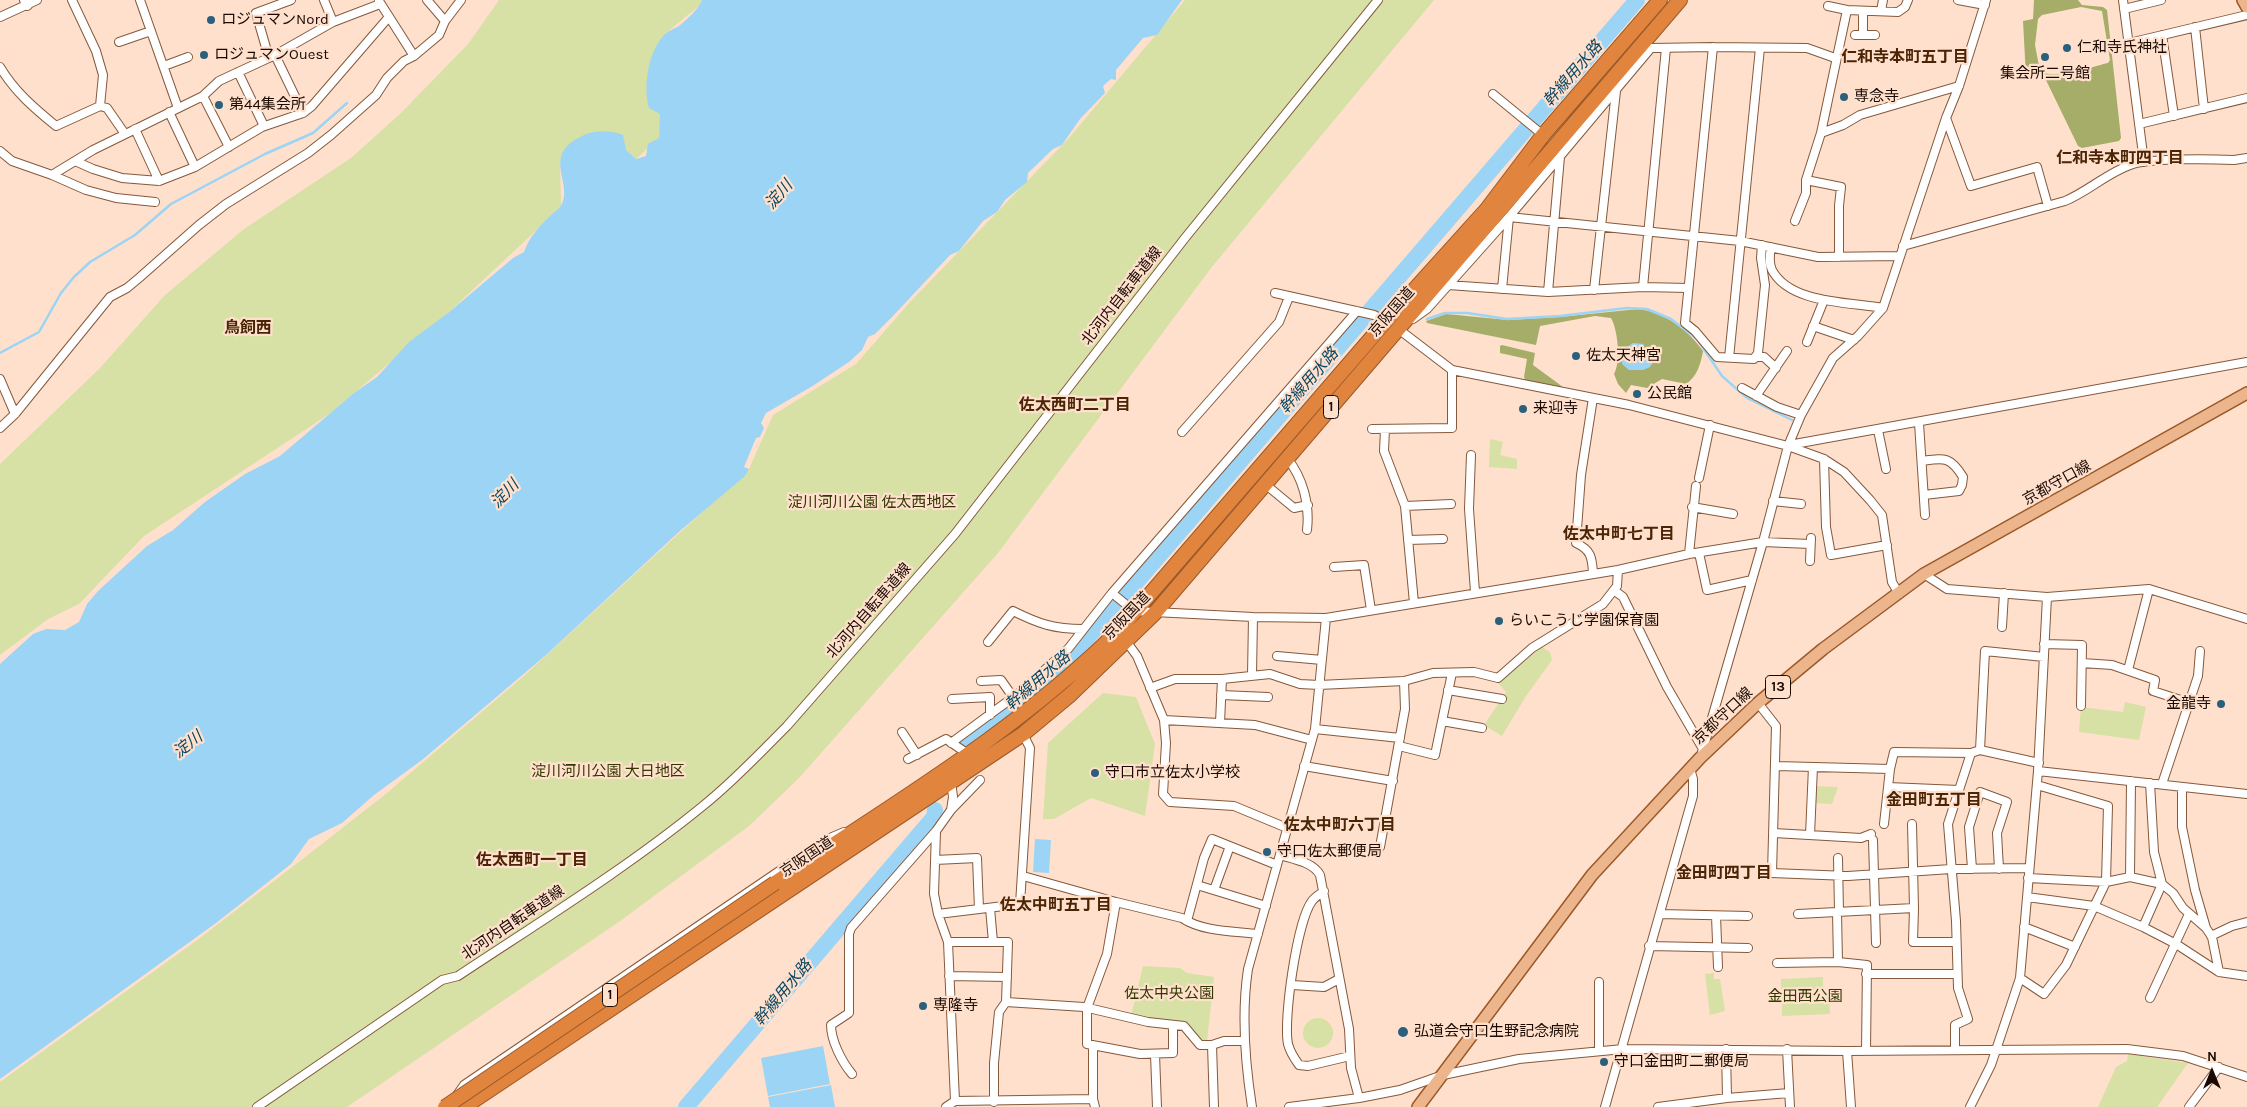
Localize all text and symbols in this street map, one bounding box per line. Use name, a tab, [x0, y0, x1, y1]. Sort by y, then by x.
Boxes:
place label: ロジュマンNord	[221, 11, 329, 29]
marker: ロジュマンNord	[205, 14, 217, 26]
water label: 幹線用水路	[1540, 38, 1606, 110]
place label: 仁和寺氏神社	[2077, 39, 2167, 57]
marker: 仁和寺氏神社	[2061, 42, 2073, 54]
place label: ロジュマンOuest	[214, 46, 329, 64]
district label: 仁和寺本町五丁目	[1841, 47, 1969, 67]
marker: ロジュマンOuest	[198, 49, 210, 61]
marker: 集会所二号館	[2039, 51, 2051, 63]
place label: 集会所二号館	[2000, 65, 2090, 83]
place label: 専念寺	[1854, 88, 1899, 106]
marker: 専念寺	[1838, 91, 1850, 103]
place label: 第44集会所	[229, 96, 306, 114]
marker: 第44集会所	[213, 99, 225, 111]
district label: 仁和寺本町四丁目	[2056, 148, 2184, 168]
water label: 淀川	[761, 177, 797, 213]
street label: 北河内自転車道線	[1078, 243, 1166, 349]
street label: 京阪国道	[1366, 283, 1418, 341]
district label: 鳥飼西	[224, 318, 272, 338]
water label: 幹線用水路	[1276, 345, 1342, 417]
place label: 佐太天神宮	[1586, 347, 1661, 365]
marker: 佐太天神宮	[1570, 350, 1582, 362]
place label: 公民館	[1647, 385, 1692, 403]
marker: 公民館	[1631, 388, 1643, 400]
district label: 佐太西町二丁目	[1019, 395, 1131, 415]
road number: 1	[1324, 396, 1338, 418]
place label: 来迎寺	[1533, 400, 1578, 418]
marker: 来迎寺	[1517, 403, 1529, 415]
street label: 京都守口線	[2020, 457, 2094, 509]
water label: 淀川	[487, 476, 523, 512]
park label: 淀川河川公園 佐太西地区	[788, 494, 956, 512]
district label: 佐太中町七丁目	[1563, 524, 1675, 544]
street label: 北河内自転車道線	[823, 560, 915, 662]
street label: 京阪国道	[1100, 588, 1154, 644]
place label: らいこうじ学園保育園	[1509, 612, 1659, 630]
marker: らいこうじ学園保育園	[1493, 615, 1505, 627]
water label: 幹線用水路	[1002, 648, 1074, 714]
road number: 13	[1766, 676, 1790, 699]
street label: 京都守口線	[1689, 684, 1757, 748]
place label: 金龍寺	[2166, 695, 2211, 713]
marker: 金龍寺	[2215, 698, 2227, 710]
water label: 淀川	[169, 728, 207, 762]
park label: 淀川河川公園 大日地区	[531, 763, 685, 781]
place label: 守口市立佐太小学校	[1105, 764, 1240, 782]
marker: 守口市立佐太小学校	[1089, 767, 1101, 779]
district label: 金田町五丁目	[1886, 790, 1982, 810]
district label: 佐太中町六丁目	[1284, 815, 1396, 835]
street label: 京阪国道	[777, 833, 837, 881]
place label: 守口佐太郵便局	[1277, 843, 1382, 861]
marker: 守口佐太郵便局	[1261, 846, 1273, 858]
district label: 佐太西町一丁目	[476, 850, 588, 870]
district label: 金田町四丁目	[1676, 863, 1772, 883]
street label: 北河内自転車道線	[458, 882, 568, 964]
district label: 佐太中町五丁目	[1000, 895, 1112, 915]
water label: 幹線用水路	[750, 956, 816, 1030]
road number: 1	[602, 984, 618, 1006]
park label: 佐太中央公園	[1124, 985, 1214, 1003]
park label: 金田西公園	[1768, 988, 1842, 1006]
place label: 専隆寺	[933, 997, 978, 1015]
marker: 専隆寺	[917, 1000, 929, 1012]
place label: 弘道会守口生野記念病院	[1414, 1023, 1579, 1041]
marker: 弘道会守口生野記念病院	[1396, 1025, 1410, 1039]
north arrow	[2187, 1047, 2237, 1097]
text: N	[2207, 1048, 2217, 1065]
place label: 守口金田町二郵便局	[1614, 1053, 1749, 1071]
marker: 守口金田町二郵便局	[1598, 1056, 1610, 1068]

